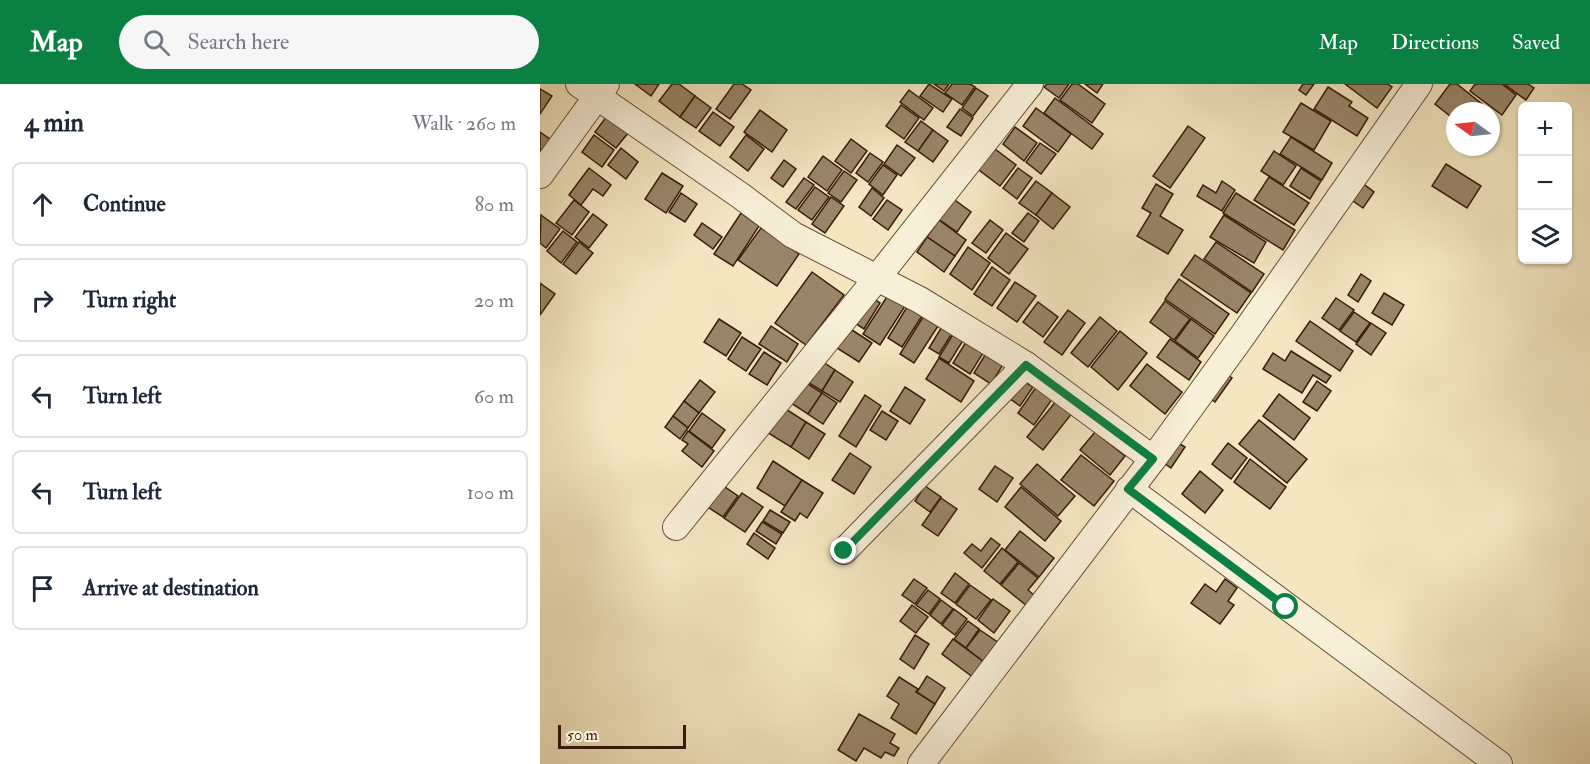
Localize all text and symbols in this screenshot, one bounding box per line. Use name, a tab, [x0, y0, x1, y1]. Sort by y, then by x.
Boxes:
search box	[119, 15, 539, 69]
text: Map	[30, 25, 83, 60]
icon: search	[140, 26, 173, 59]
text: Search here	[188, 28, 289, 56]
text: Map	[1318, 29, 1358, 56]
text: Directions	[1391, 29, 1479, 56]
text: Saved	[1512, 29, 1560, 56]
north arrow	[1446, 102, 1500, 156]
map controls	[1518, 102, 1572, 264]
button: +	[1518, 102, 1572, 156]
text: 4 min	[24, 107, 84, 139]
text: Walk · 260 m	[412, 111, 516, 136]
button: −	[1518, 156, 1572, 210]
icon: ahead	[26, 188, 59, 221]
text: Continue	[83, 190, 166, 218]
text: 80 m	[475, 192, 514, 217]
button: layers	[1518, 210, 1572, 264]
icon: right	[26, 284, 59, 317]
text: Turn right	[83, 286, 176, 314]
text: 20 m	[474, 288, 514, 313]
icon: left	[26, 380, 59, 413]
text: Turn left	[83, 382, 162, 410]
text: 60 m	[474, 384, 514, 409]
icon: left	[26, 476, 59, 509]
text: Turn left	[83, 478, 162, 506]
text: 100 m	[467, 480, 514, 505]
route end	[830, 537, 856, 563]
icon: arrive	[26, 572, 59, 605]
text: Arrive at destination	[83, 574, 259, 602]
route start	[1272, 593, 1298, 619]
scale bar	[558, 722, 686, 750]
text: 50 m	[567, 725, 598, 745]

